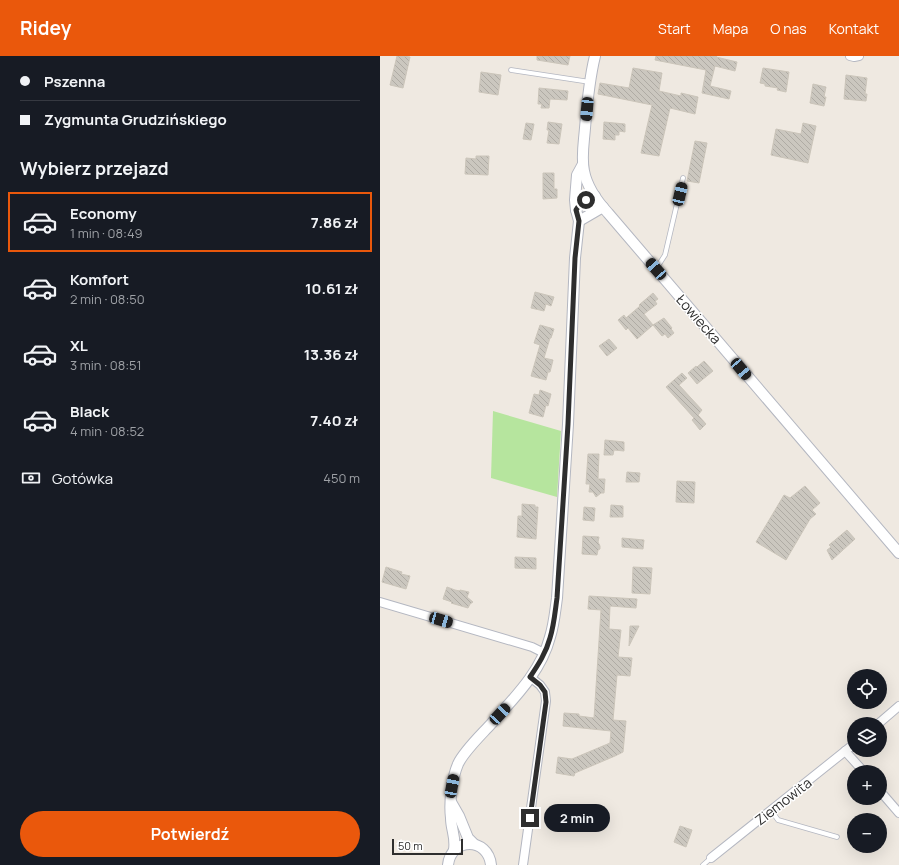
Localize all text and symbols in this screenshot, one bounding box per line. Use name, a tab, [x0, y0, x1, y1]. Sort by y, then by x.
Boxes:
text: Ridey	[20, 15, 71, 41]
text: Start	[658, 19, 691, 38]
text: Mapa	[713, 19, 748, 38]
text: O nas	[770, 19, 807, 38]
text: Kontakt	[829, 19, 879, 38]
text: Pszenna	[44, 71, 105, 92]
car	[580, 97, 594, 121]
text: Zygmunta Grudzińskiego	[44, 109, 227, 130]
text: Wybierz przejazd	[20, 156, 169, 180]
car	[671, 181, 689, 207]
route start	[577, 191, 595, 209]
text: Economy	[70, 203, 137, 224]
icon: car	[22, 204, 58, 240]
text: 7.86 zł	[311, 212, 358, 233]
text: 1 min · 08:49	[70, 224, 143, 242]
car	[644, 256, 668, 282]
text: Komfort	[70, 269, 129, 290]
icon: car	[22, 270, 58, 306]
text: 10.61 zł	[305, 278, 358, 299]
text: 2 min · 08:50	[70, 290, 145, 308]
street label: Łowiecka	[672, 290, 726, 348]
text: XL	[70, 335, 88, 356]
icon: car	[22, 336, 58, 372]
text: 13.36 zł	[304, 344, 358, 365]
text: 3 min · 08:51	[70, 356, 142, 374]
car	[729, 356, 753, 382]
text: Black	[70, 401, 109, 422]
icon: car	[22, 402, 58, 438]
text: 7.40 zł	[310, 410, 358, 431]
text: 4 min · 08:52	[70, 422, 144, 440]
icon: cash	[20, 467, 42, 489]
text: Gotówka	[52, 468, 113, 489]
text: 450 m	[323, 469, 360, 487]
car	[428, 611, 454, 629]
map controls	[847, 669, 887, 853]
button: locate	[847, 669, 887, 709]
car	[487, 701, 513, 727]
button: layers	[847, 717, 887, 757]
button: +	[847, 765, 887, 805]
car	[444, 773, 460, 799]
street label: Ziemowita	[751, 773, 815, 829]
callout: 2 min	[544, 804, 610, 832]
route end	[521, 809, 539, 827]
text: 2 min	[560, 809, 594, 827]
button: Potwierdź	[20, 811, 360, 857]
button: −	[847, 813, 887, 853]
scale bar	[392, 837, 463, 856]
text: 50 m	[398, 838, 423, 853]

